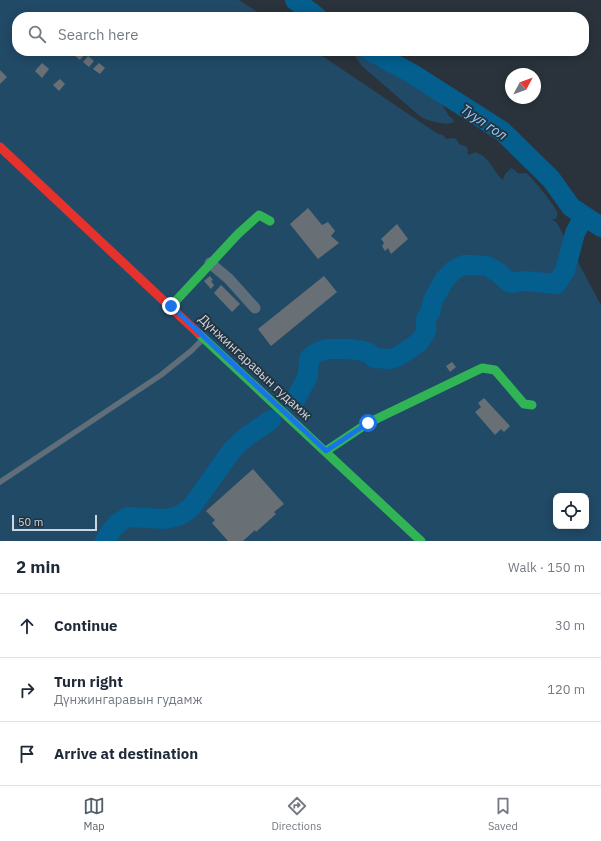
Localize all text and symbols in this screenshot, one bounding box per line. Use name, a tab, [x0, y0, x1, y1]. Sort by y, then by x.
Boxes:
search box	[12, 12, 589, 56]
icon: search	[26, 23, 48, 45]
text: Search here	[58, 25, 138, 44]
north arrow	[505, 68, 541, 104]
water label: Туул гол	[457, 100, 511, 144]
route end	[162, 297, 180, 315]
street label: Дүнжингаравын гудамж	[195, 310, 315, 424]
route start	[359, 414, 377, 432]
map controls	[553, 493, 589, 529]
button: locate	[553, 493, 589, 529]
scale bar	[12, 513, 97, 532]
text: 50 m	[18, 515, 43, 529]
text: 2 min	[16, 556, 60, 578]
text: Walk · 150 m	[508, 559, 585, 576]
icon: ahead	[16, 615, 38, 637]
text: Continue	[54, 616, 118, 635]
text: 30 m	[555, 617, 585, 634]
text: Turn right	[54, 672, 123, 691]
icon: right	[16, 679, 38, 701]
text: 120 m	[547, 681, 585, 698]
text: Дүнжингаравын гудамж	[54, 691, 203, 708]
icon: arrive	[16, 743, 38, 765]
text: Arrive at destination	[54, 744, 198, 763]
tab: Map	[83, 795, 105, 833]
tab: Directions	[271, 795, 322, 833]
tab: Saved	[488, 795, 518, 833]

